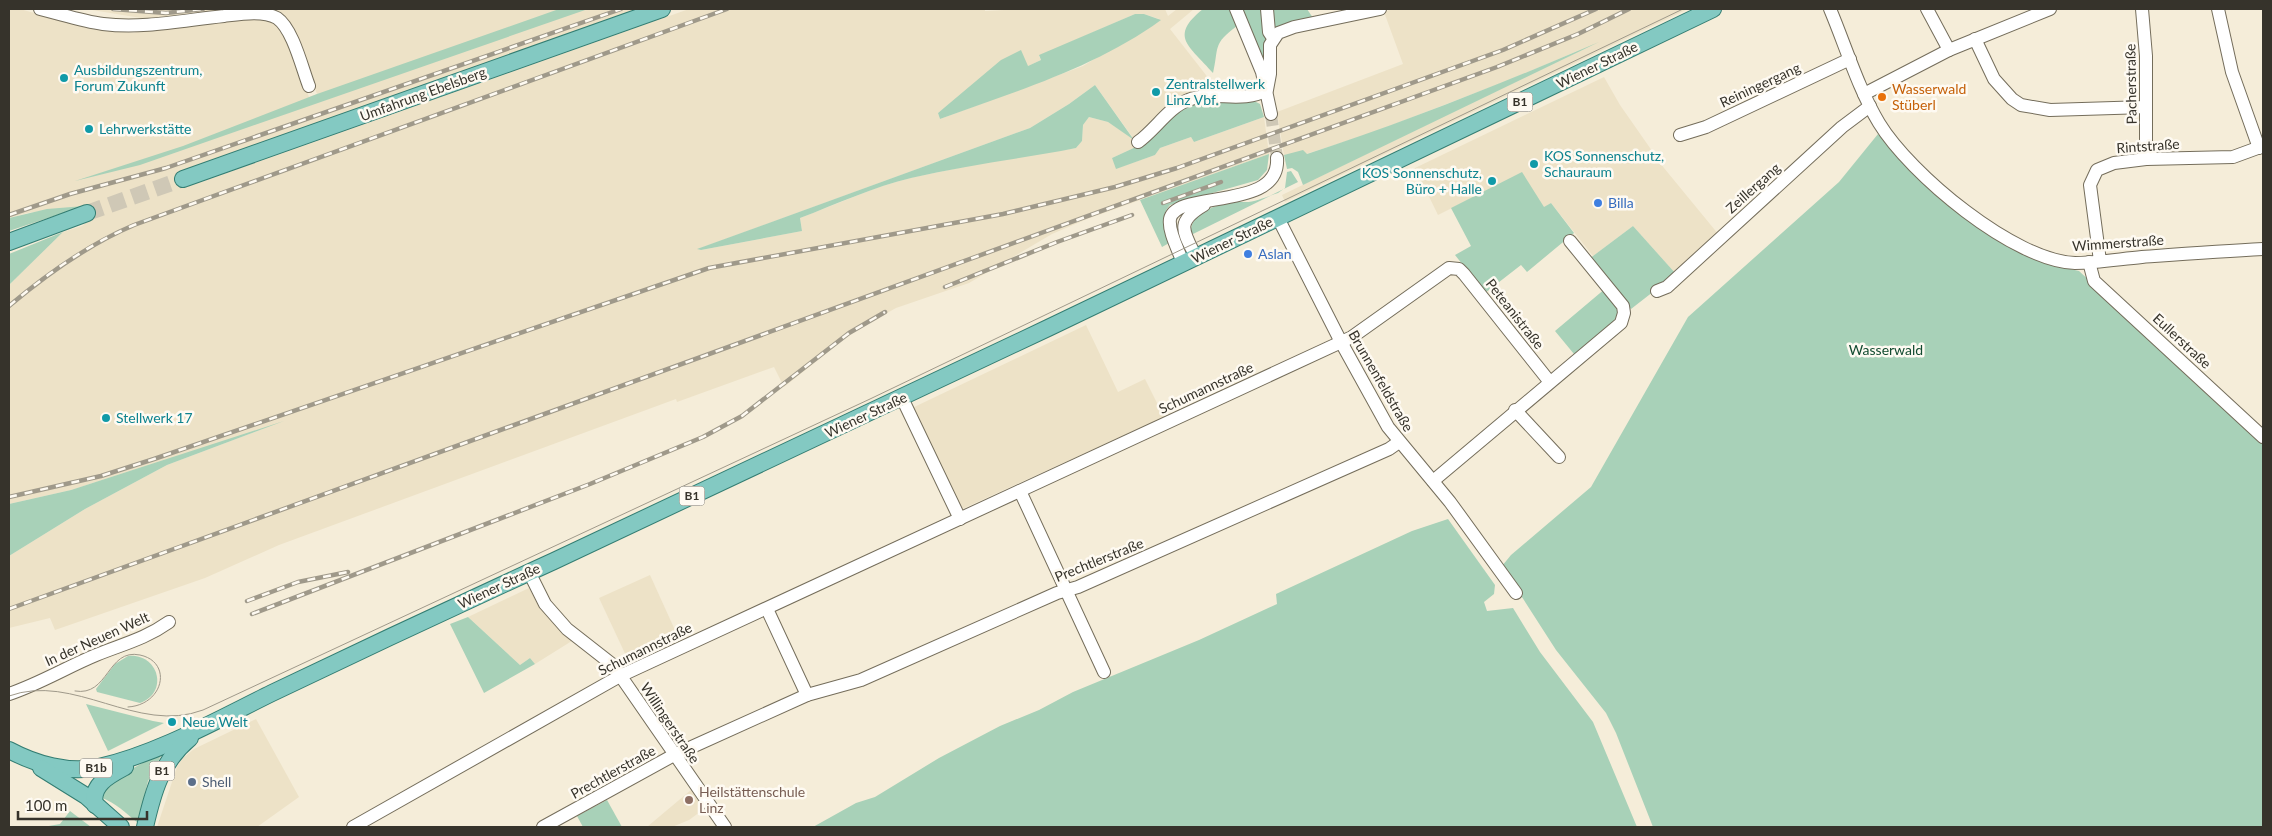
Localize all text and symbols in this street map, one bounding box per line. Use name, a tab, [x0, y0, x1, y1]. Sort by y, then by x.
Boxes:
street label: Wiener Straße	[1553, 38, 1640, 92]
street label: Pacherstraße	[2121, 44, 2140, 124]
street label: Reiningergang	[1717, 58, 1803, 111]
place label: Ausbildungszentrum, Forum Zukunft	[74, 61, 202, 94]
street label: Umfahrung Ebelsberg	[358, 63, 488, 124]
marker: Ausbildungszentrum, Forum Zukunft	[58, 72, 70, 84]
place label: Zentralstellwerk Linz Vbf.	[1166, 75, 1266, 108]
place label: Wasserwald Stüberl	[1892, 80, 1966, 113]
marker: Zentralstellwerk Linz Vbf.	[1150, 86, 1162, 98]
marker: Wasserwald Stüberl	[1876, 91, 1888, 103]
road number: B1	[1508, 92, 1532, 111]
place label: Lehrwerkstätte	[99, 120, 191, 137]
marker: Lehrwerkstätte	[83, 123, 95, 135]
street label: Rintstraße	[2116, 135, 2180, 156]
place label: KOS Sonnenschutz, Schauraum	[1544, 147, 1664, 180]
marker: KOS Sonnenschutz, Schauraum	[1528, 158, 1540, 170]
street label: Zeillergang	[1722, 159, 1783, 216]
place label: KOS Sonnenschutz, Büro + Halle	[1362, 164, 1482, 197]
marker: KOS Sonnenschutz, Büro + Halle	[1486, 175, 1498, 187]
place label: Billa	[1608, 194, 1634, 211]
marker: Billa	[1592, 197, 1604, 209]
street label: Wiener Straße	[1188, 213, 1275, 267]
street label: Wimmerstraße	[2072, 231, 2164, 254]
place label: Aslan	[1258, 245, 1292, 262]
marker: Aslan	[1242, 248, 1254, 260]
street label: Peteanistraße	[1483, 275, 1548, 352]
street label: Eullerstraße	[2150, 309, 2215, 372]
street label: Brunnenfeldstraße	[1346, 327, 1417, 434]
park label: Wasserwald	[1849, 341, 1923, 358]
street label: Schumannstraße	[1156, 358, 1256, 417]
street label: Wiener Straße	[822, 388, 910, 441]
place label: Stellwerk 17	[116, 409, 193, 426]
marker: Stellwerk 17	[100, 412, 112, 424]
road number: B1	[680, 486, 704, 506]
street label: Prechtlerstraße	[1052, 534, 1146, 585]
street label: Wiener Straße	[455, 559, 543, 612]
street label: In der Neuen Welt	[42, 608, 152, 669]
street label: Schumannstraße	[595, 618, 695, 679]
street label: Willingerstraße	[637, 679, 704, 766]
place label: Neue Welt	[182, 713, 248, 730]
marker: Neue Welt	[166, 716, 178, 728]
street label: Prechtlerstraße	[567, 741, 658, 802]
road number: B1b	[80, 758, 112, 778]
road number: B1	[150, 761, 174, 780]
place label: Shell	[202, 773, 231, 790]
marker: Shell	[186, 776, 198, 788]
place label: Heilstättenschule Linz	[699, 783, 805, 816]
scale bar	[18, 788, 146, 820]
marker: Heilstättenschule Linz	[683, 794, 695, 806]
text: 100 m	[25, 796, 67, 814]

